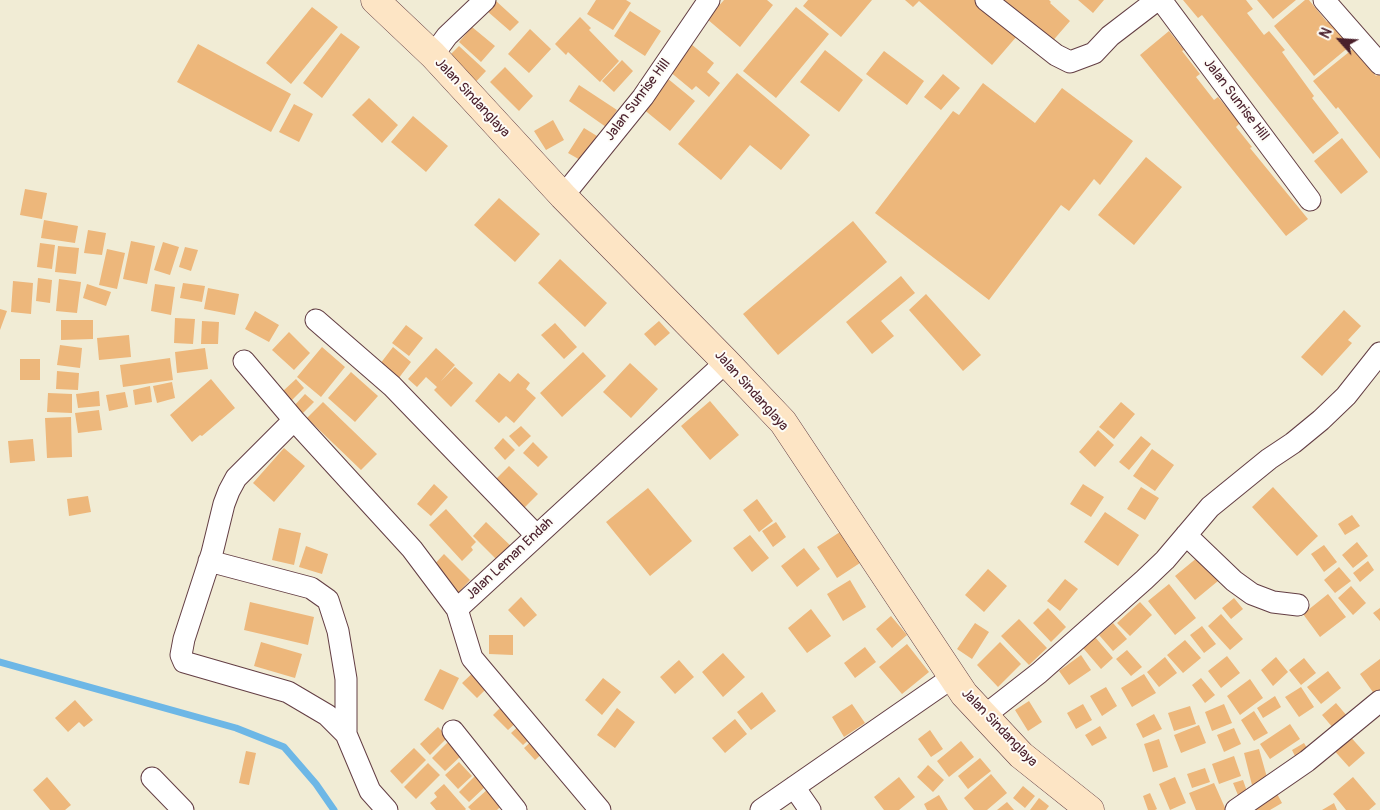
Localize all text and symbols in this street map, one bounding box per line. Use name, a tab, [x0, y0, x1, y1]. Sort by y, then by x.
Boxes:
north arrow	[1315, 15, 1365, 65]
text: N	[1316, 25, 1336, 41]
street label: Jalan Sindanglaya	[431, 55, 513, 141]
street label: Jalan Sunrise Hill	[602, 56, 674, 144]
street label: Jalan Sunrise Hill	[1200, 56, 1272, 144]
street label: Jalan Sindanglaya	[711, 347, 791, 435]
street label: Jalan Leman Endah	[463, 514, 557, 604]
street label: Jalan Sindanglaya	[957, 685, 1041, 771]

